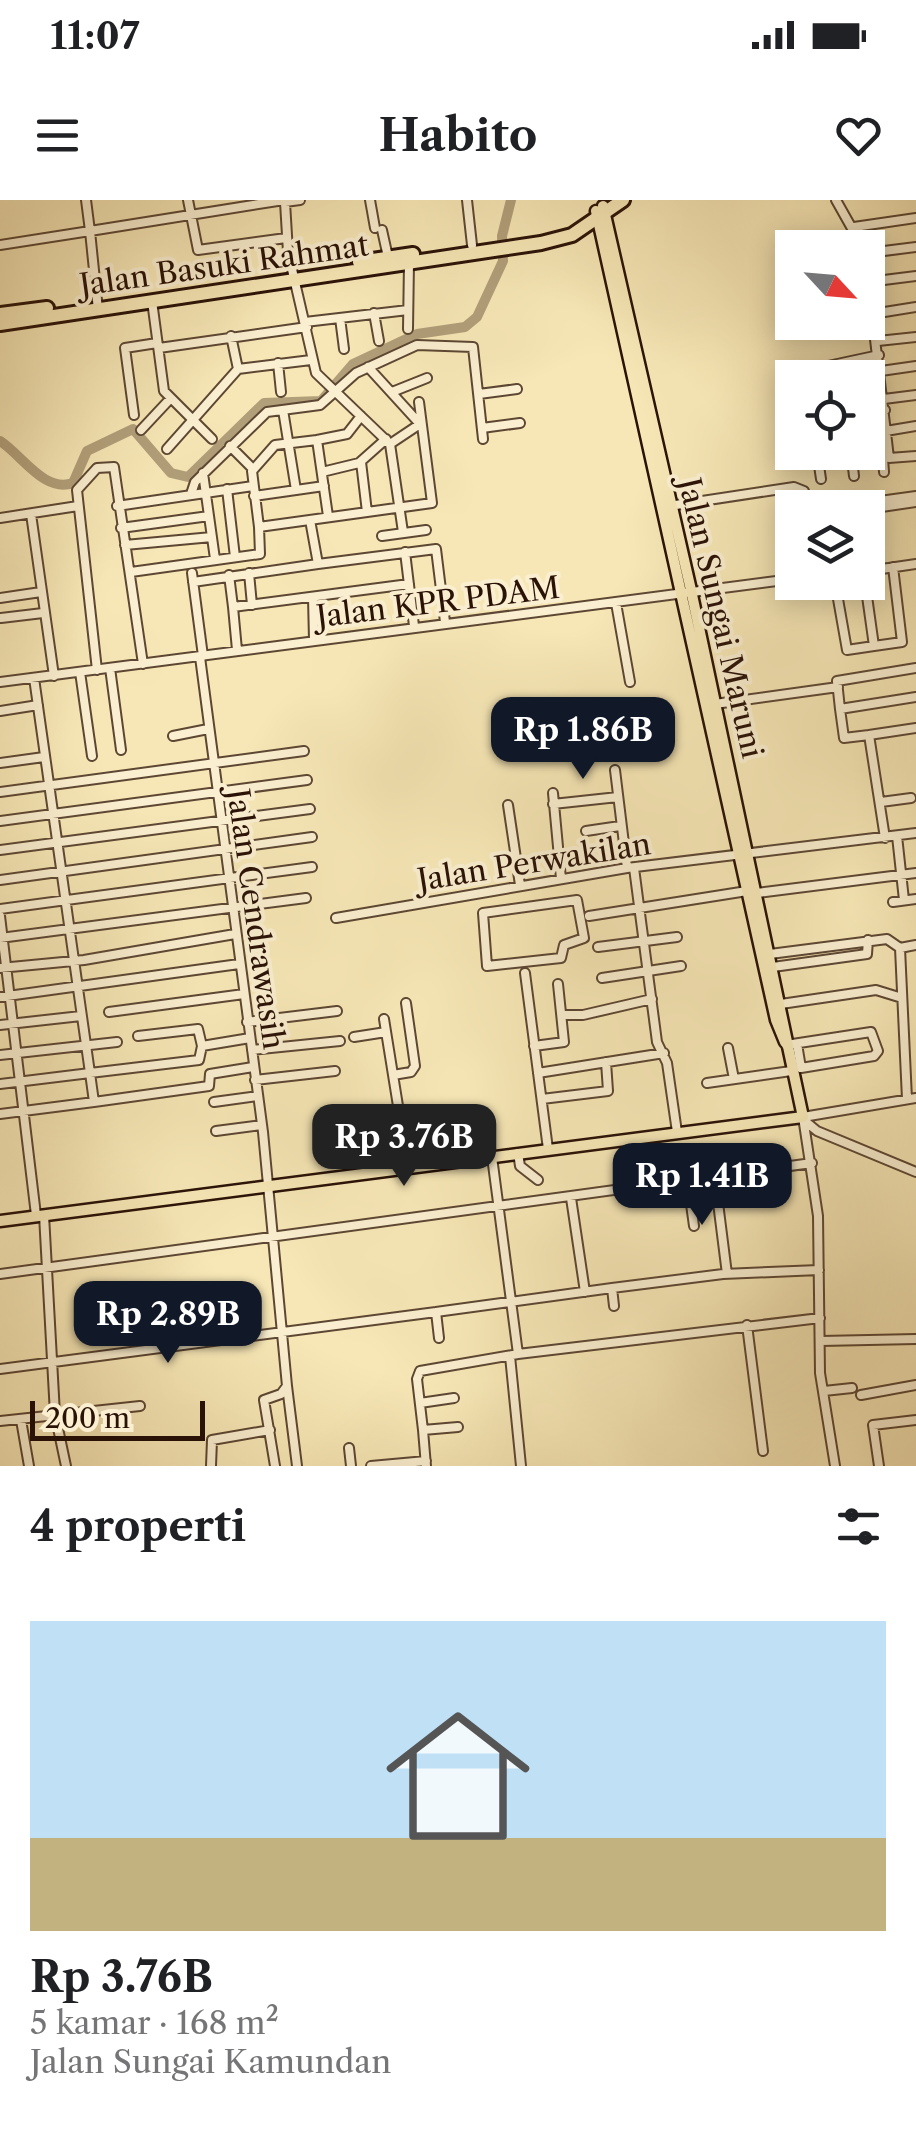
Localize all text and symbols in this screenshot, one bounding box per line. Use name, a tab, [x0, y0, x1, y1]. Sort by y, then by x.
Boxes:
text: 11:07	[50, 12, 140, 59]
text: Habito	[379, 107, 537, 163]
icon: menu	[30, 108, 85, 163]
icon: heart	[831, 108, 886, 163]
street label: Jalan Basuki Rahmat	[73, 226, 371, 304]
north arrow	[775, 230, 885, 340]
map controls	[775, 230, 885, 600]
button: locate	[775, 360, 885, 470]
street label: Jalan Sungai Maruni	[670, 470, 771, 762]
button: layers	[775, 490, 885, 600]
street label: Jalan KPR PDAM	[310, 569, 562, 636]
pin: Rp 1.86B	[480, 697, 686, 782]
text: Rp 1.86B	[513, 710, 653, 749]
street label: Jalan Cendrawasih	[219, 782, 293, 1052]
street label: Jalan Perwakilan	[411, 825, 654, 899]
pin: Rp 3.76B	[301, 1104, 507, 1189]
text: Rp 3.76B	[334, 1117, 474, 1156]
pin: Rp 1.41B	[599, 1143, 805, 1228]
text: Rp 1.41B	[635, 1156, 769, 1195]
pin: Rp 2.89B	[65, 1281, 271, 1366]
text: Rp 2.89B	[96, 1294, 240, 1333]
scale bar	[30, 1396, 205, 1440]
text: 200 m	[45, 1401, 130, 1435]
icon: filters	[831, 1499, 886, 1554]
text: 4 properti	[30, 1500, 246, 1552]
icon: home	[368, 1686, 548, 1866]
text: Rp 3.76B	[30, 1951, 213, 2003]
text: 5 kamar · 168 m²	[30, 2003, 279, 2042]
text: Jalan Sungai Kamundan	[30, 2042, 391, 2081]

